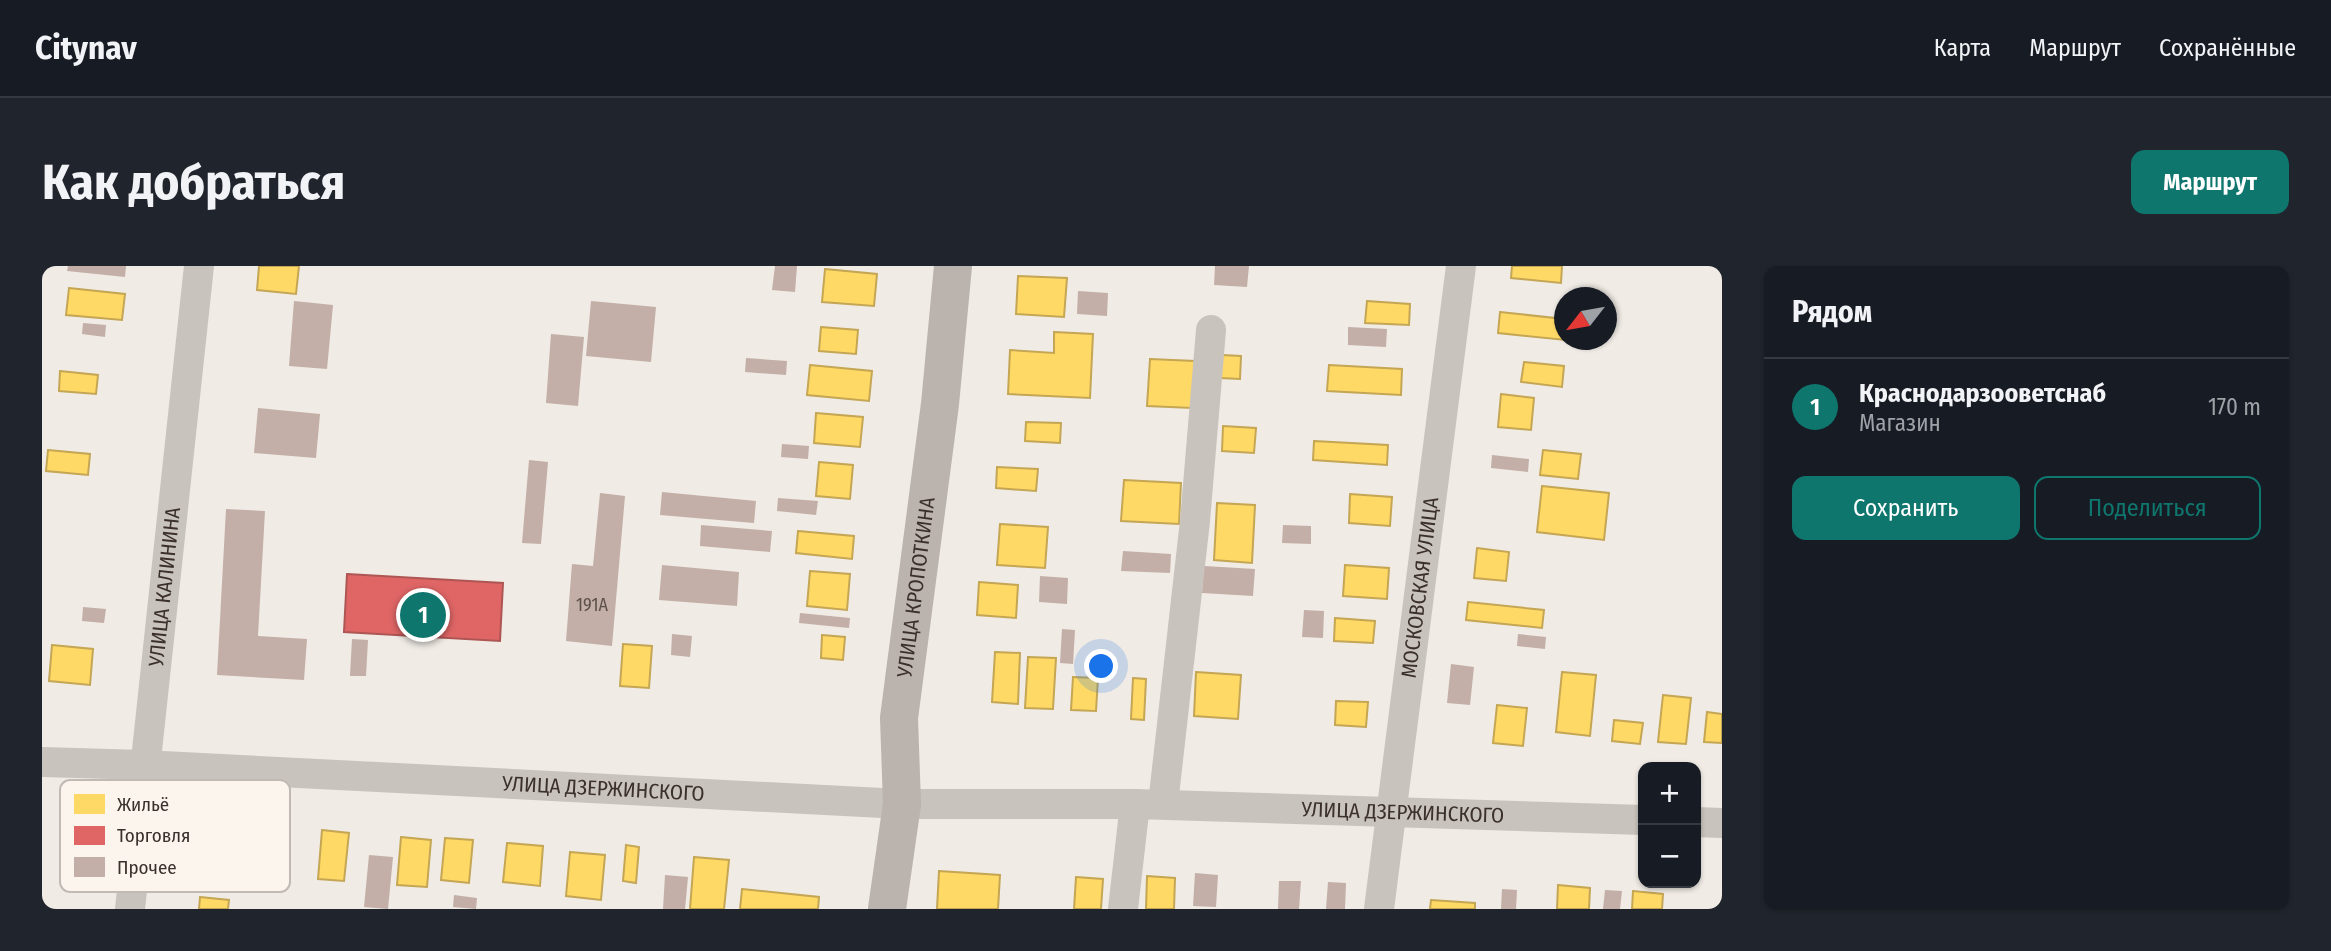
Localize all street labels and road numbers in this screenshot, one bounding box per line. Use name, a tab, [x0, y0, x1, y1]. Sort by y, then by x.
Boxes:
street label: УЛИЦА КРОПОТКИНА	[891, 496, 941, 680]
street label: МОСКОВСКАЯ УЛИЦА	[1396, 496, 1444, 680]
street label: УЛИЦА КАЛИНИНА	[143, 506, 186, 669]
street label: УЛИЦА ДЗЕРЖИНСКОГО	[500, 770, 705, 807]
street label: УЛИЦА ДЗЕРЖИНСКОГО	[1300, 796, 1505, 829]

